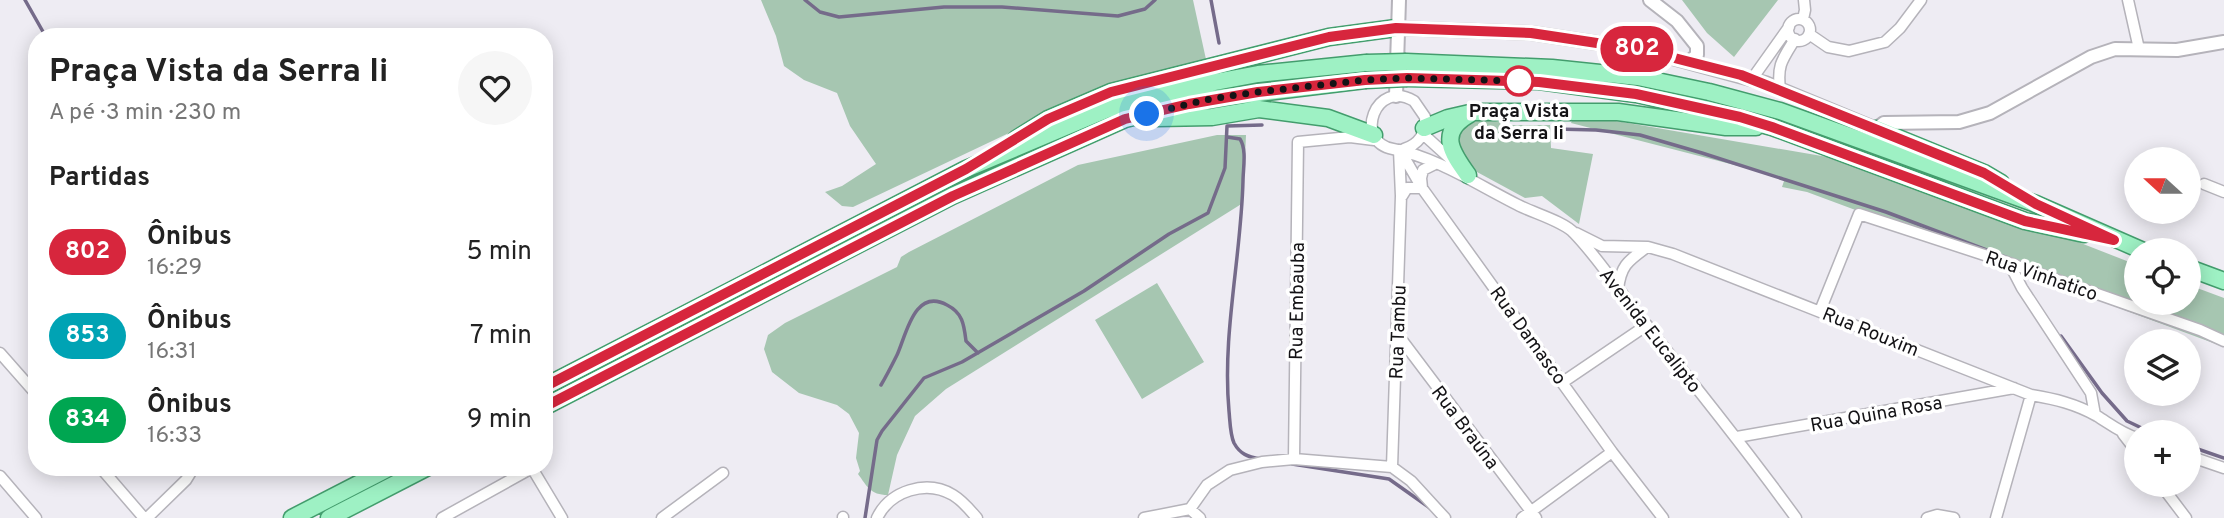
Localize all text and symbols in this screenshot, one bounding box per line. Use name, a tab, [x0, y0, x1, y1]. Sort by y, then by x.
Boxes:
line badge: 802	[1597, 26, 1677, 72]
text: 802	[1614, 34, 1660, 64]
button: heart	[458, 51, 532, 125]
text: Praça Vista da Serra Ii	[49, 52, 388, 94]
marker: Praça Vista da Serra Ii	[1504, 66, 1534, 96]
your location	[1129, 96, 1164, 131]
text: A pé · 3 min · 230 m	[49, 99, 241, 128]
place label: Praça Vista da Serra Ii	[1469, 100, 1569, 146]
north arrow	[2124, 147, 2202, 224]
map controls	[2124, 147, 2201, 497]
text: Partidas	[49, 162, 150, 195]
text: Ônibus	[147, 221, 232, 254]
text: 5 min	[466, 236, 532, 269]
text: 802	[65, 237, 110, 267]
button: locate	[2124, 238, 2201, 315]
street label: Rua Embauba	[1285, 242, 1311, 360]
street label: Rua Vinhatico	[1982, 246, 2101, 307]
text: 16:29	[147, 254, 202, 283]
street label: Avenida Eucalipto	[1593, 264, 1706, 398]
street label: Rua Damasco	[1484, 282, 1571, 390]
street label: Rua Tambu	[1385, 284, 1413, 380]
street label: Rua Rouxim	[1818, 303, 1922, 363]
text: Ônibus	[147, 305, 232, 338]
text: 7 min	[470, 320, 532, 353]
text: 853	[65, 321, 110, 351]
button: layers	[2124, 329, 2201, 406]
text: 16:31	[147, 338, 197, 367]
street label: Rua Braúna	[1425, 382, 1504, 475]
text: Ônibus	[147, 389, 232, 422]
street label: Rua Quina Rosa	[1808, 392, 1944, 438]
text: 9 min	[467, 404, 532, 437]
text: 834	[65, 405, 110, 435]
button: +	[2124, 420, 2201, 497]
text: 16:33	[147, 422, 202, 451]

